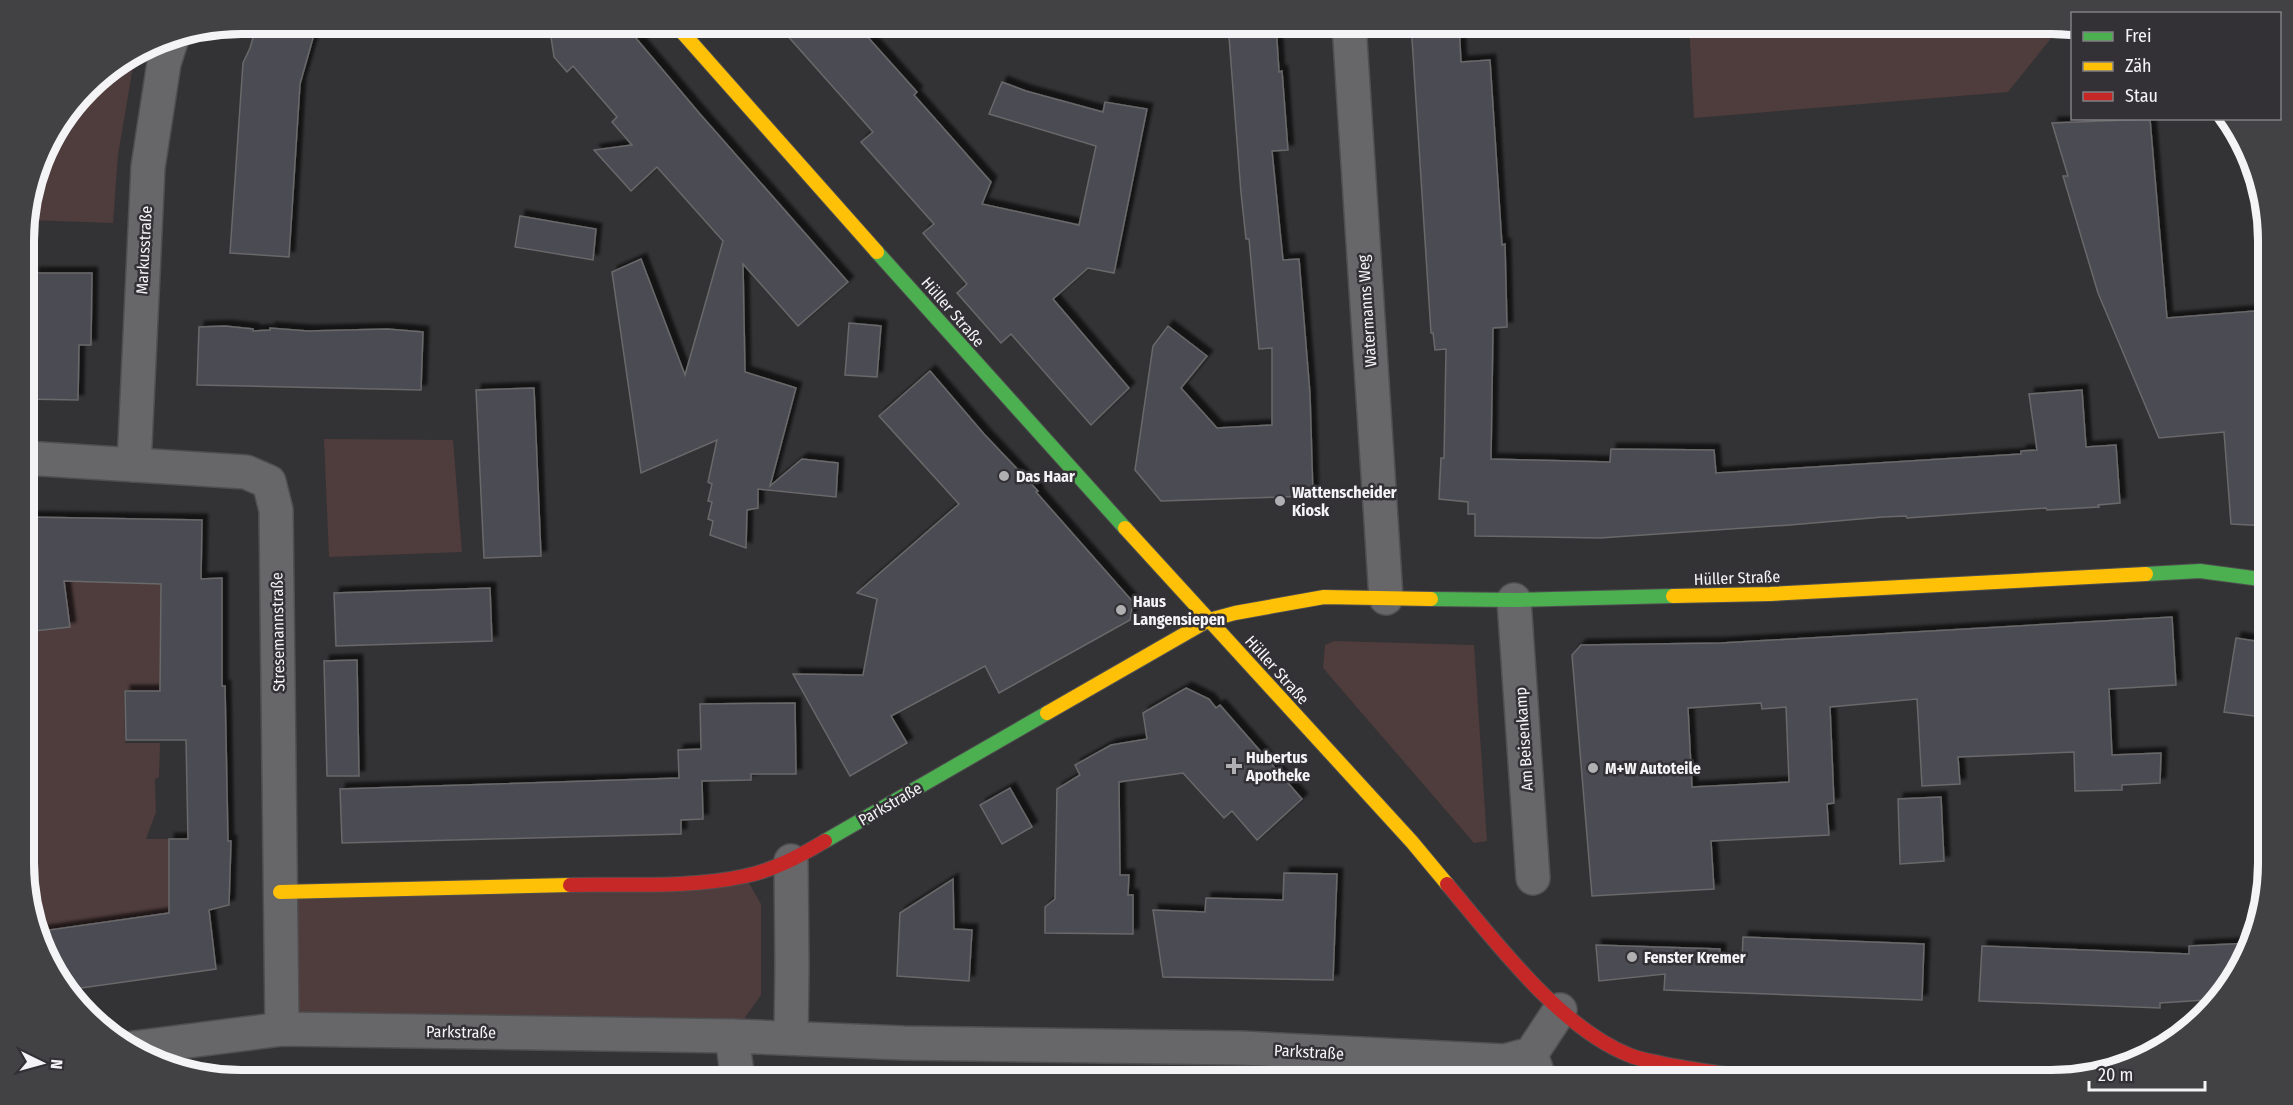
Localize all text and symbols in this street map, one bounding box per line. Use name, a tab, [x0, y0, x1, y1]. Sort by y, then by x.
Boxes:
legend	[2071, 12, 2281, 120]
text: Frei	[2125, 25, 2151, 47]
text: Zäh	[2125, 55, 2152, 77]
text: Stau	[2125, 85, 2158, 107]
street label: Markusstraße	[132, 205, 156, 295]
street label: Watermanns Weg	[1354, 254, 1380, 368]
street label: Hüller Straße	[918, 273, 989, 351]
place label: Das Haar	[1016, 467, 1075, 486]
marker: Das Haar	[997, 469, 1011, 483]
place label: Wattenscheider Kiosk	[1292, 483, 1397, 520]
marker: Wattenscheider Kiosk	[1273, 494, 1287, 508]
street label: Hüller Straße	[1694, 567, 1781, 589]
street label: Stresemannstraße	[267, 572, 289, 692]
place label: Haus Langensiepen	[1133, 592, 1225, 629]
marker: Haus Langensiepen	[1114, 603, 1128, 617]
street label: Hüller Straße	[1241, 632, 1313, 708]
street label: Am Beisenkamp	[1511, 686, 1537, 792]
place label: Hubertus Apotheke	[1245, 748, 1310, 785]
marker: Hubertus Apotheke	[1227, 759, 1241, 773]
place label: M+W Autoteile	[1605, 759, 1701, 778]
marker: M+W Autoteile	[1586, 761, 1600, 775]
street label: Parkstraße	[855, 778, 925, 830]
place label: Fenster Kremer	[1644, 948, 1746, 967]
marker: Fenster Kremer	[1625, 950, 1639, 964]
street label: Parkstraße	[426, 1022, 496, 1042]
north arrow	[12, 1033, 72, 1093]
street label: Parkstraße	[1274, 1041, 1344, 1063]
scale bar	[2089, 1054, 2204, 1092]
text: N	[47, 1059, 66, 1070]
text: 20 m	[2098, 1064, 2133, 1086]

